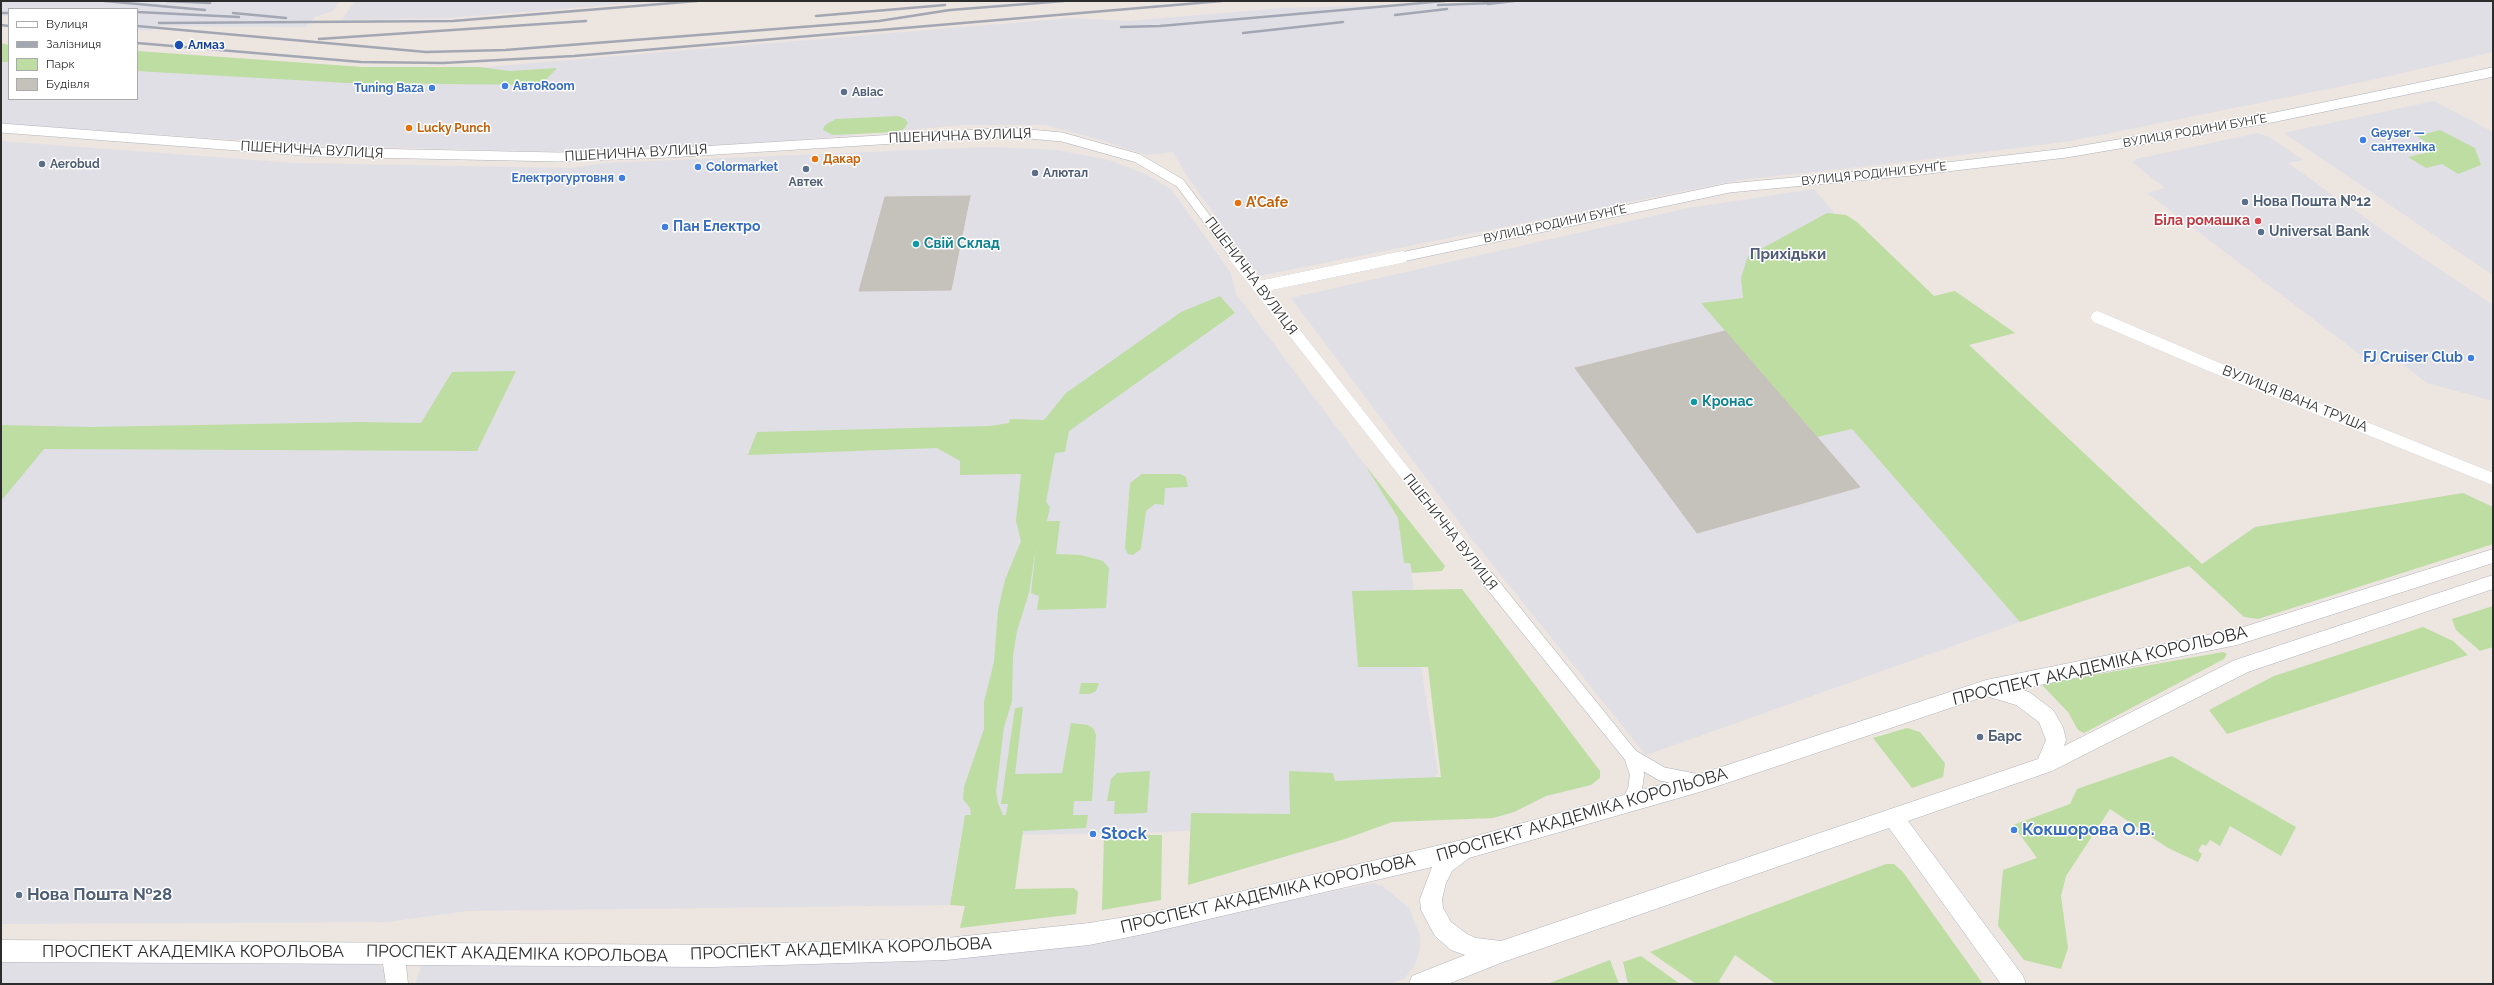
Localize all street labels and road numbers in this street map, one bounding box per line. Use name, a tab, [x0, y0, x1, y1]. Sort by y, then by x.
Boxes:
street label: ВУЛИЦЯ РОДИНИ БУНҐЕ	[2122, 111, 2268, 151]
street label: ПШЕНИЧНА ВУЛИЦЯ	[888, 125, 1032, 147]
street label: ПШЕНИЧНА ВУЛИЦЯ	[240, 138, 384, 162]
street label: ПШЕНИЧНА ВУЛИЦЯ	[564, 141, 708, 165]
street label: ВУЛИЦЯ РОДИНИ БУНҐЕ	[1801, 159, 1947, 189]
street label: ВУЛИЦЯ РОДИНИ БУНҐЕ	[1482, 202, 1628, 246]
street label: ПШЕНИЧНА ВУЛИЦЯ	[1201, 214, 1301, 338]
street label: ВУЛИЦЯ ІВАНА ТРУША	[2220, 362, 2370, 436]
street label: ПШЕНИЧНА ВУЛИЦЯ	[1399, 470, 1501, 594]
street label: ПРОСПЕКТ АКАДЕМІКА КОРОЛЬОВА	[1951, 622, 2249, 710]
street label: ПРОСПЕКТ АКАДЕМІКА КОРОЛЬОВА	[1434, 764, 1730, 866]
street label: ПРОСПЕКТ АКАДЕМІКА КОРОЛЬОВА	[1119, 850, 1417, 938]
street label: ПРОСПЕКТ АКАДЕМІКА КОРОЛЬОВА	[690, 934, 992, 964]
street label: ПРОСПЕКТ АКАДЕМІКА КОРОЛЬОВА	[366, 941, 668, 967]
street label: ПРОСПЕКТ АКАДЕМІКА КОРОЛЬОВА	[42, 942, 344, 962]

